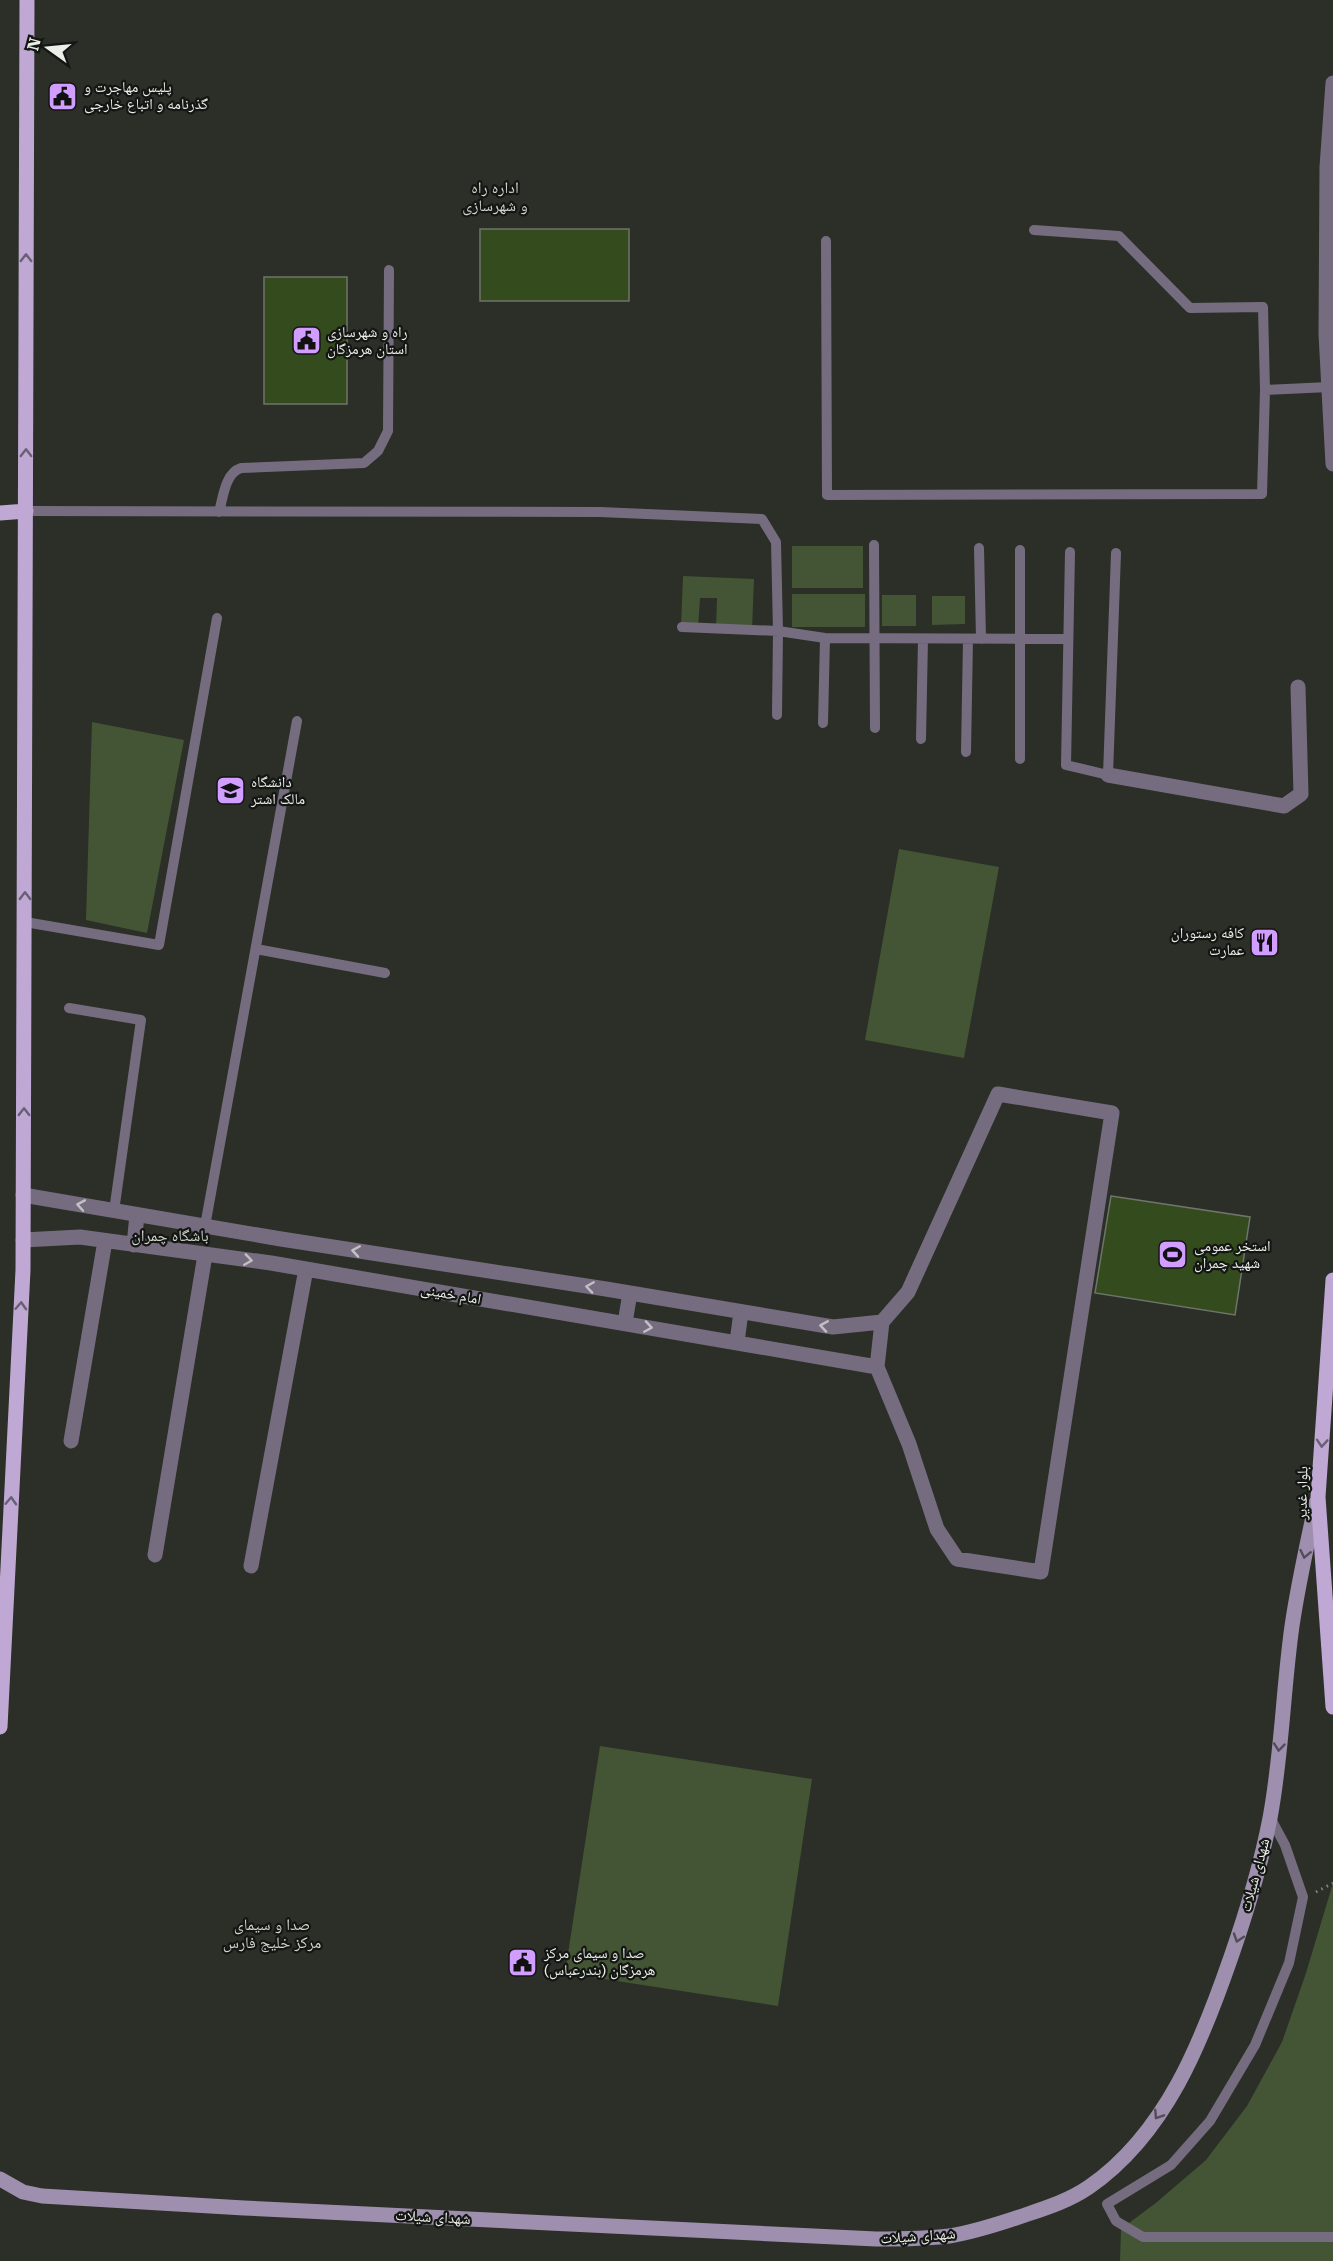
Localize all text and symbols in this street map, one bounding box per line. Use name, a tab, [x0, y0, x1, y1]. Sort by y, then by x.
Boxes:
north arrow	[18, 18, 78, 78]
text: N	[23, 36, 45, 53]
place label: پلیس مهاجرت و گذرنامه و اتباع خارجى	[84, 78, 208, 114]
public building icon: پلیس مهاجرت و گذرنامه و اتباع خارجى	[47, 80, 79, 112]
district label: اداره راه و شهرسازی	[462, 178, 528, 216]
one-way arrow	[20, 253, 32, 262]
place label: راه و شهرسازی استان هرمزگان	[327, 323, 408, 359]
public building icon: راه و شهرسازی استان هرمزگان	[290, 325, 322, 357]
one-way arrow	[19, 448, 32, 457]
place label: دانشگاه مالک اشتر	[250, 773, 305, 808]
school or university icon: دانشگاه مالک اشتر	[214, 775, 246, 807]
one-way arrow	[19, 891, 31, 900]
place label: کافه رستوران عمارت	[1171, 924, 1244, 959]
restaurant icon: کافه رستوران عمارت	[1249, 926, 1281, 958]
one-way arrow	[18, 1107, 30, 1116]
one-way arrow	[76, 1199, 86, 1212]
district label: باشگاه چمران	[131, 1226, 209, 1246]
place label: استخر عمومی شهید چمران	[1194, 1237, 1271, 1273]
sports icon: استخر عمومی شهید چمران	[1157, 1239, 1189, 1271]
one-way arrow	[351, 1246, 360, 1258]
one-way arrow	[243, 1254, 253, 1266]
street label: امام خمینی	[419, 1280, 483, 1309]
one-way arrow	[585, 1281, 595, 1293]
one-way arrow	[15, 1302, 28, 1311]
one-way arrow	[642, 1320, 652, 1333]
one-way arrow	[819, 1320, 828, 1332]
one-way arrow	[1315, 1438, 1328, 1447]
street label: بلوار غدیر	[1293, 1466, 1311, 1521]
one-way arrow	[5, 1497, 18, 1506]
one-way arrow	[1299, 1549, 1312, 1559]
one-way arrow	[1273, 1743, 1286, 1752]
street label: شهدای شیلات	[1237, 1836, 1274, 1914]
district label: صدا و سیمای مرکز خلیج فارس	[223, 1915, 321, 1953]
one-way arrow	[1232, 1932, 1245, 1943]
place label: صدا و سیمای مرکز هرمزگان (بندرعباس)	[543, 1944, 655, 1980]
public building icon: صدا و سیمای مرکز هرمزگان (بندرعباس)	[507, 1946, 539, 1978]
one-way arrow	[1154, 2108, 1165, 2119]
street label: شهدای شیلات	[395, 2206, 471, 2229]
street label: شهدای شیلات	[880, 2224, 956, 2249]

